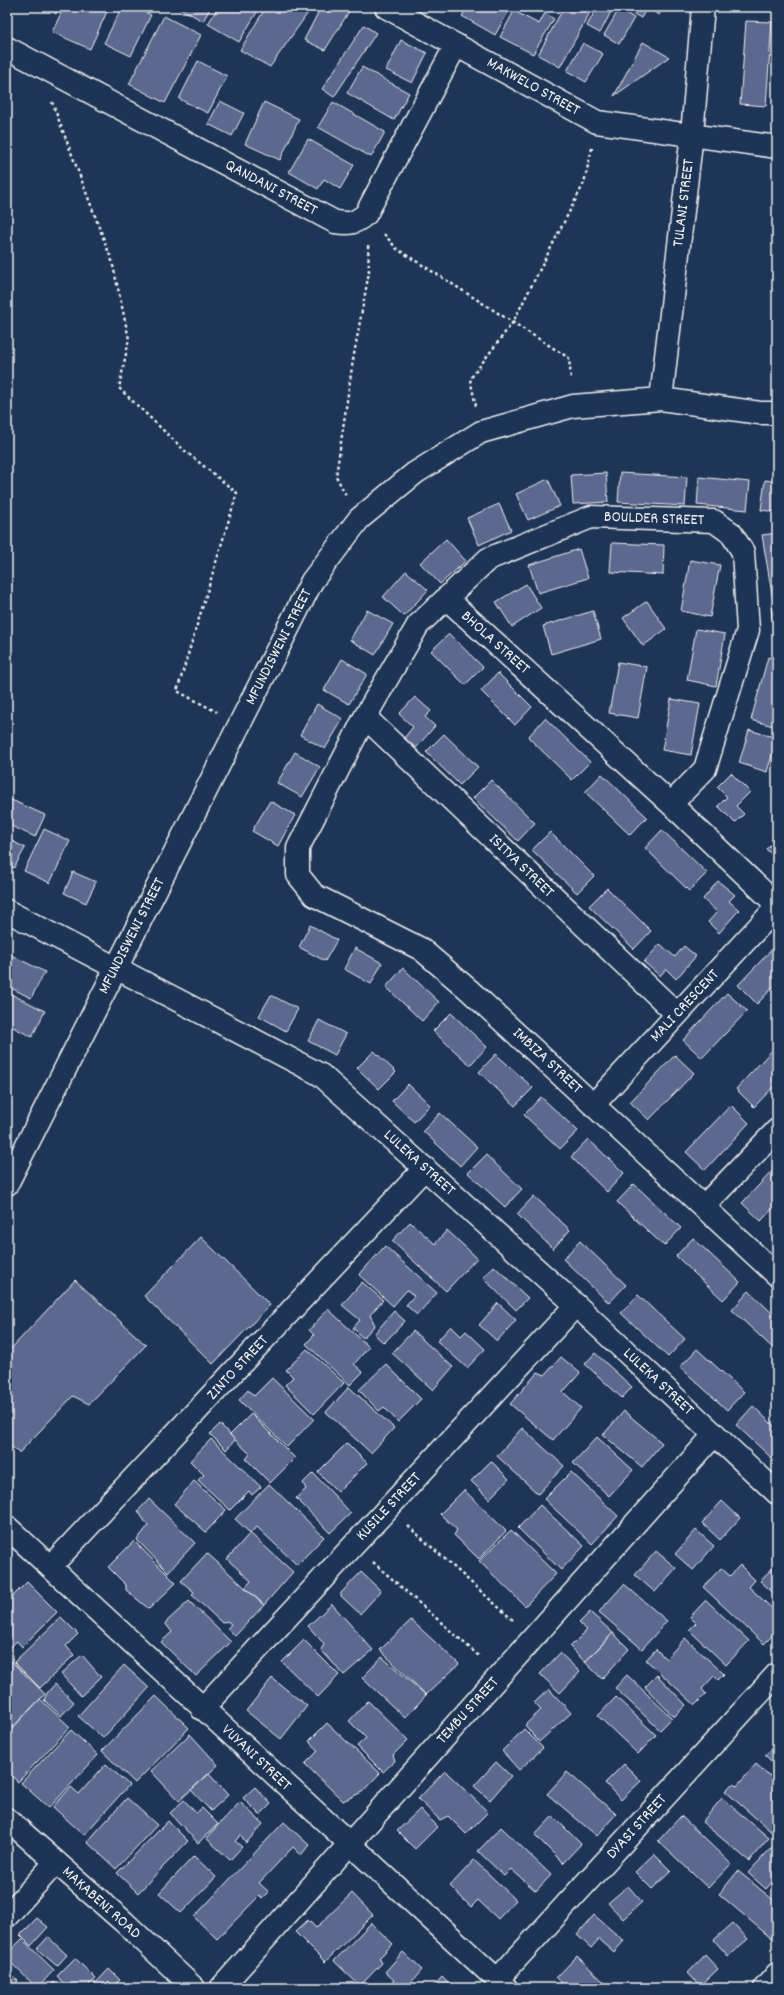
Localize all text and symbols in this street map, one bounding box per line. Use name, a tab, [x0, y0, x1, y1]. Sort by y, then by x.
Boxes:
street label: MAKWELO STREET	[482, 52, 584, 122]
street label: QANDANI STREET	[221, 154, 322, 222]
street label: TULANI STREET	[667, 157, 701, 248]
street label: BOULDER STREET	[604, 506, 705, 532]
street label: MFUNDISWENI STREET	[240, 584, 318, 709]
street label: BHOLA STREET	[455, 606, 535, 681]
street label: ISITYA STREET	[483, 829, 560, 904]
street label: MFUNDISWENI STREET	[93, 873, 171, 998]
street label: MALI CRESCENT	[645, 964, 725, 1048]
street label: IMBIZA STREET	[507, 1022, 588, 1100]
street label: LULEKA STREET	[378, 1124, 461, 1202]
street label: ZINTO STREET	[202, 1330, 275, 1406]
street label: LULEKA STREET	[617, 1343, 699, 1422]
street label: KUSILE STREET	[351, 1467, 427, 1547]
street label: TEMBU STREET	[431, 1672, 505, 1750]
street label: VUYANI STREET	[216, 1719, 297, 1797]
street label: DYASI STREET	[601, 1789, 673, 1865]
street label: MAKABENI ROAD	[56, 1861, 146, 1945]

